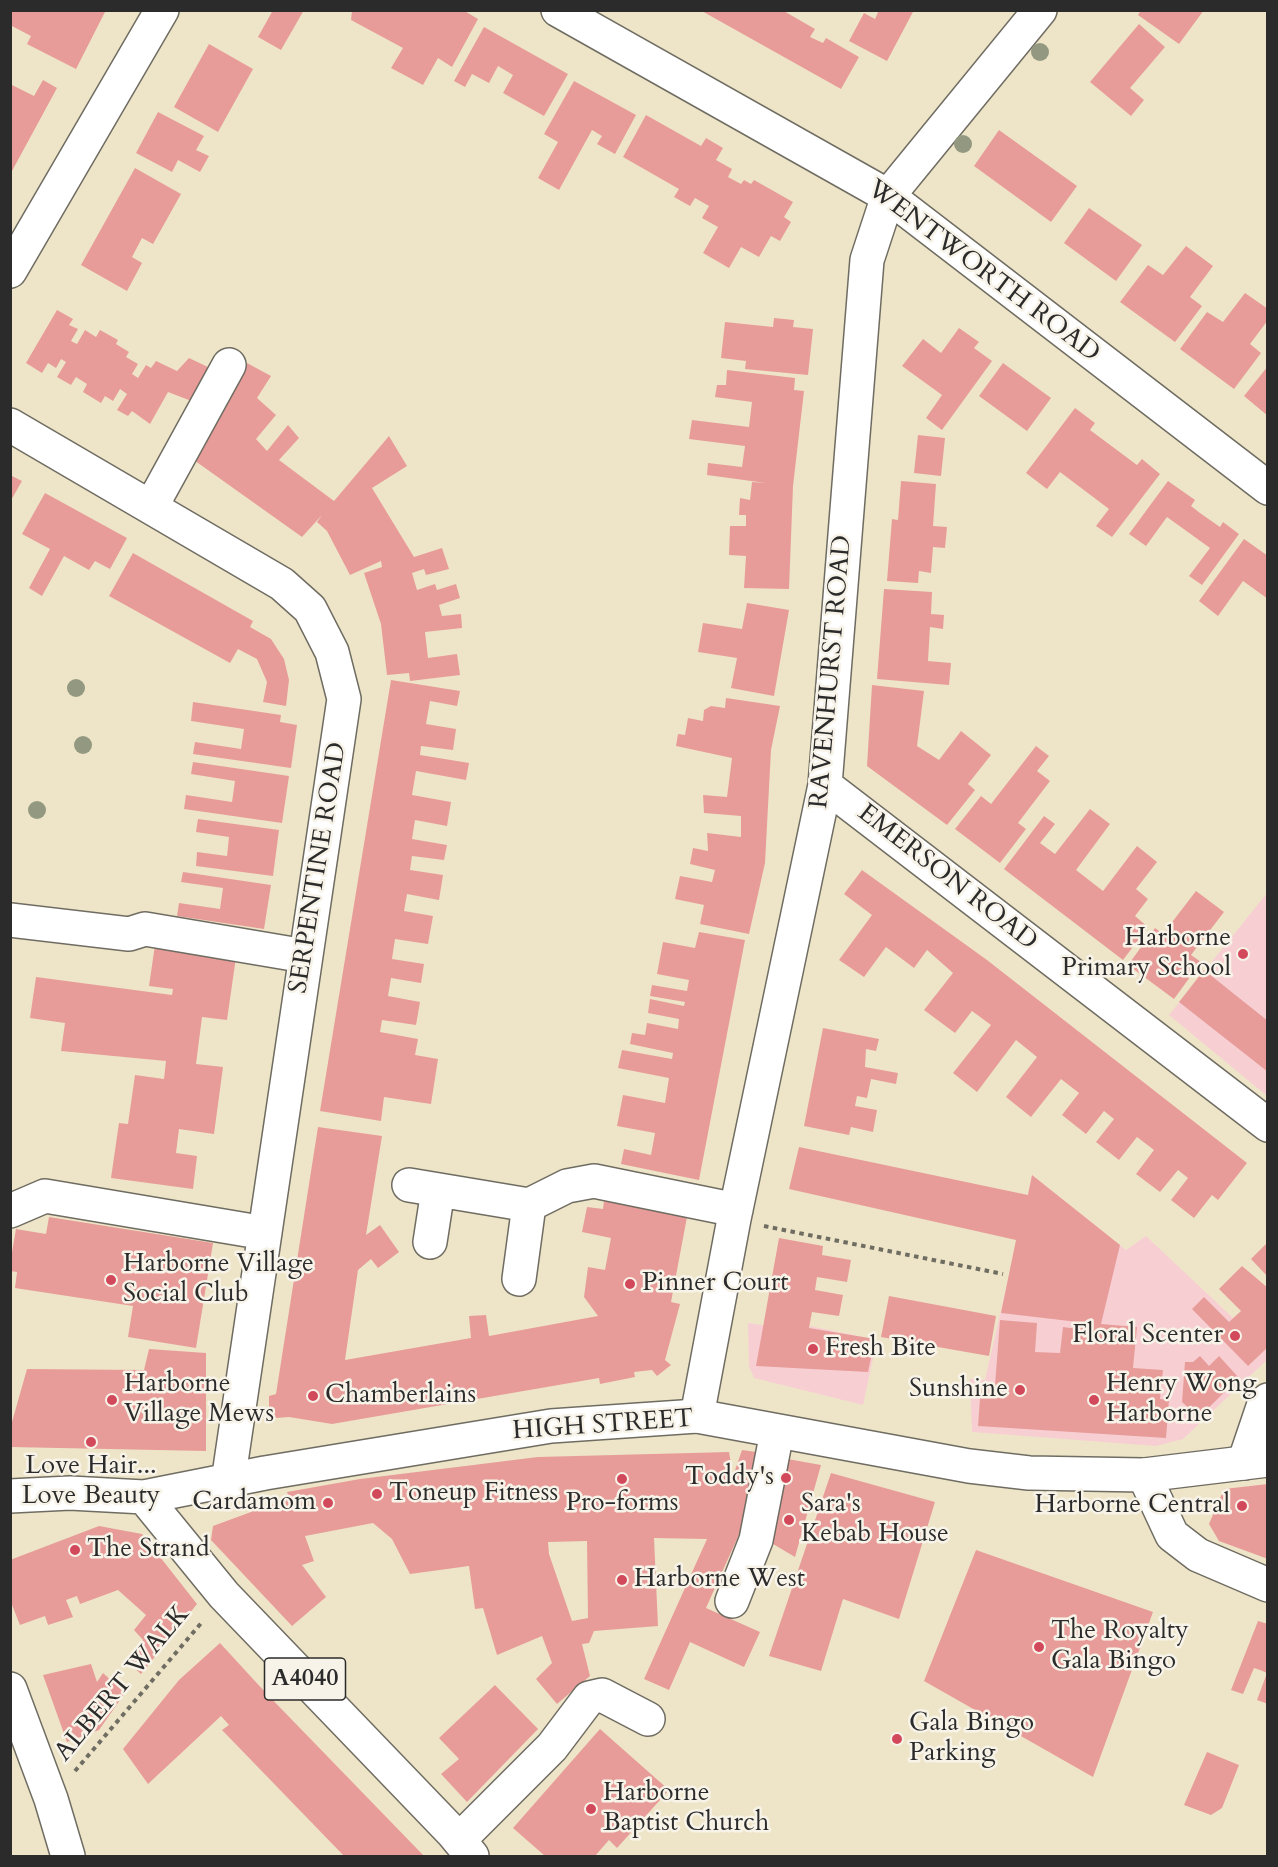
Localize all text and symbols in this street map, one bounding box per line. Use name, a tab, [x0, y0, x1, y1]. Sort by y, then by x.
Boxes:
street label: WENTWORTH ROAD	[861, 174, 1105, 370]
street label: RAVENHURST ROAD	[805, 534, 859, 810]
street label: SERPENTINE ROAD	[284, 740, 354, 996]
street label: EMERSON ROAD	[851, 798, 1043, 958]
place label: Harborne Primary School	[1062, 923, 1231, 984]
marker: Harborne Primary School	[1236, 947, 1250, 961]
place label: Harborne Village Social Club	[123, 1249, 314, 1310]
place label: Pinner Court	[642, 1268, 788, 1300]
marker: Harborne Village Social Club	[104, 1273, 118, 1287]
marker: Pinner Court	[623, 1277, 637, 1291]
place label: Floral Scenter	[1072, 1320, 1223, 1352]
marker: Floral Scenter	[1228, 1329, 1242, 1343]
place label: Fresh Bite	[825, 1333, 936, 1365]
marker: Fresh Bite	[806, 1342, 820, 1356]
place label: Harborne Village Mews	[124, 1369, 274, 1430]
place label: Henry Wong Harborne	[1106, 1369, 1257, 1430]
place label: Sunshine	[909, 1374, 1008, 1406]
place label: Chamberlains	[325, 1380, 476, 1412]
marker: Sunshine	[1013, 1383, 1027, 1397]
marker: Chamberlains	[306, 1389, 320, 1403]
marker: Harborne Village Mews	[105, 1393, 119, 1407]
marker: Henry Wong Harborne	[1087, 1393, 1101, 1407]
street label: HIGH STREET	[512, 1404, 694, 1448]
marker: Love Hair... Love Beauty	[84, 1435, 98, 1449]
place label: Love Hair... Love Beauty	[22, 1451, 160, 1512]
place label: Toddy's	[685, 1462, 774, 1494]
marker: Toddy's	[779, 1471, 793, 1485]
marker: Pro-forms	[615, 1472, 629, 1486]
place label: Toneup Fitness	[389, 1478, 558, 1510]
place label: Cardamom	[192, 1487, 316, 1519]
marker: Toneup Fitness	[370, 1487, 384, 1501]
place label: Pro-forms	[566, 1488, 678, 1520]
place label: Sara's Kebab House	[801, 1489, 949, 1550]
place label: Harborne Central	[1034, 1490, 1230, 1522]
marker: Cardamom	[321, 1496, 335, 1510]
marker: Harborne Central	[1235, 1499, 1249, 1513]
marker: Sara's Kebab House	[782, 1513, 796, 1527]
place label: The Strand	[87, 1534, 210, 1566]
marker: The Strand	[68, 1543, 82, 1557]
place label: Harborne West	[634, 1564, 805, 1596]
marker: Harborne West	[615, 1573, 629, 1587]
street label: ALBERT WALK	[49, 1600, 197, 1768]
place label: The Royalty Gala Bingo	[1051, 1616, 1189, 1678]
marker: The Royalty Gala Bingo	[1032, 1640, 1046, 1654]
road number: A4040	[264, 1658, 346, 1700]
place label: Gala Bingo Parking	[909, 1708, 1034, 1769]
marker: Gala Bingo Parking	[890, 1732, 904, 1746]
place label: Harborne Baptist Church	[603, 1778, 769, 1840]
marker: Harborne Baptist Church	[584, 1802, 598, 1816]

